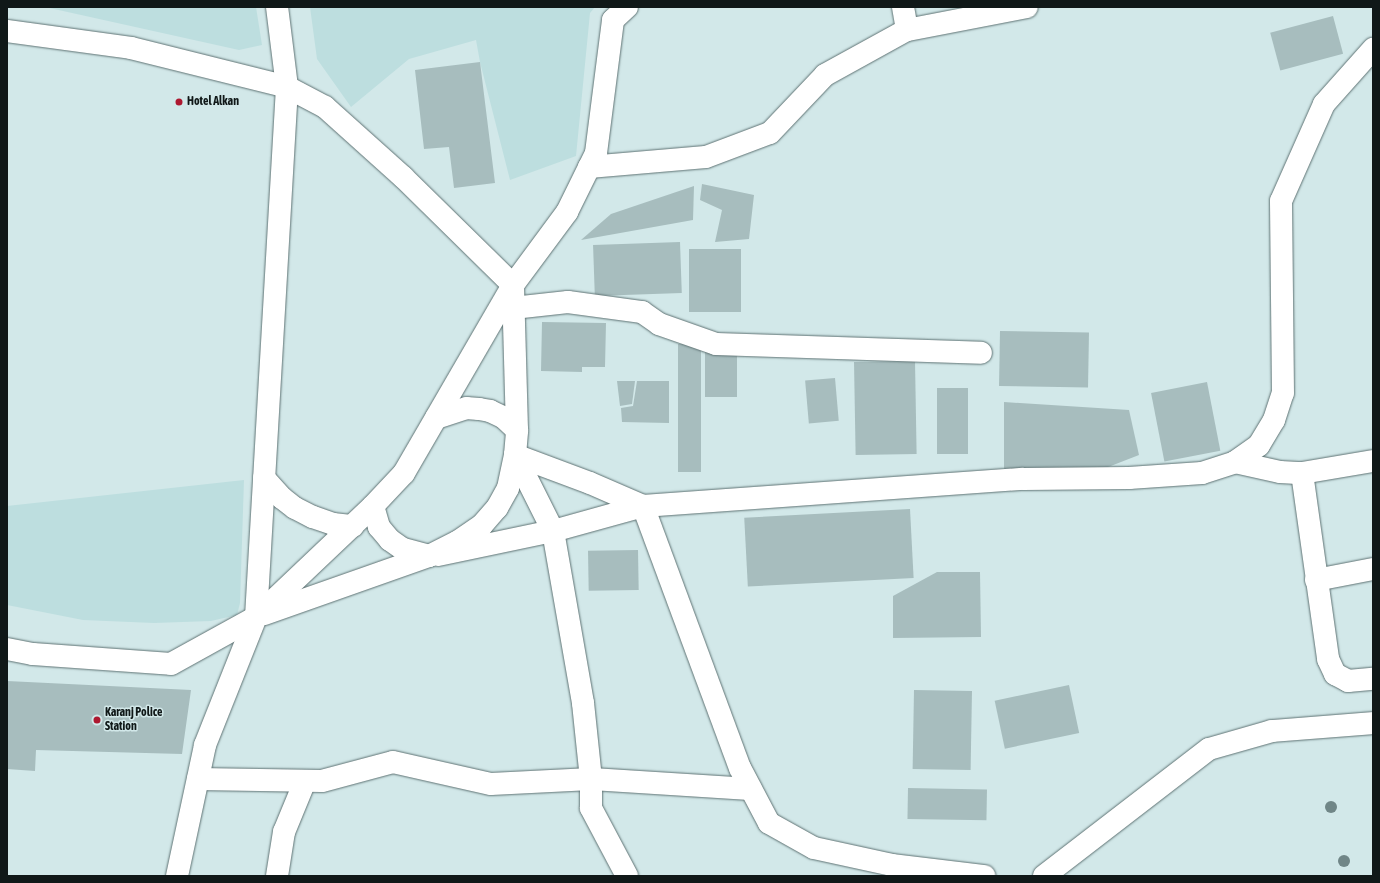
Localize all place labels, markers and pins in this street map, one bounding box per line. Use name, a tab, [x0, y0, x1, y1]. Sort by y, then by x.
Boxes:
place label: Hotel Alkan	[187, 95, 239, 109]
marker: Hotel Alkan	[174, 97, 184, 107]
place label: Karanj Police Station	[105, 706, 163, 734]
marker: Karanj Police Station	[92, 715, 102, 725]

